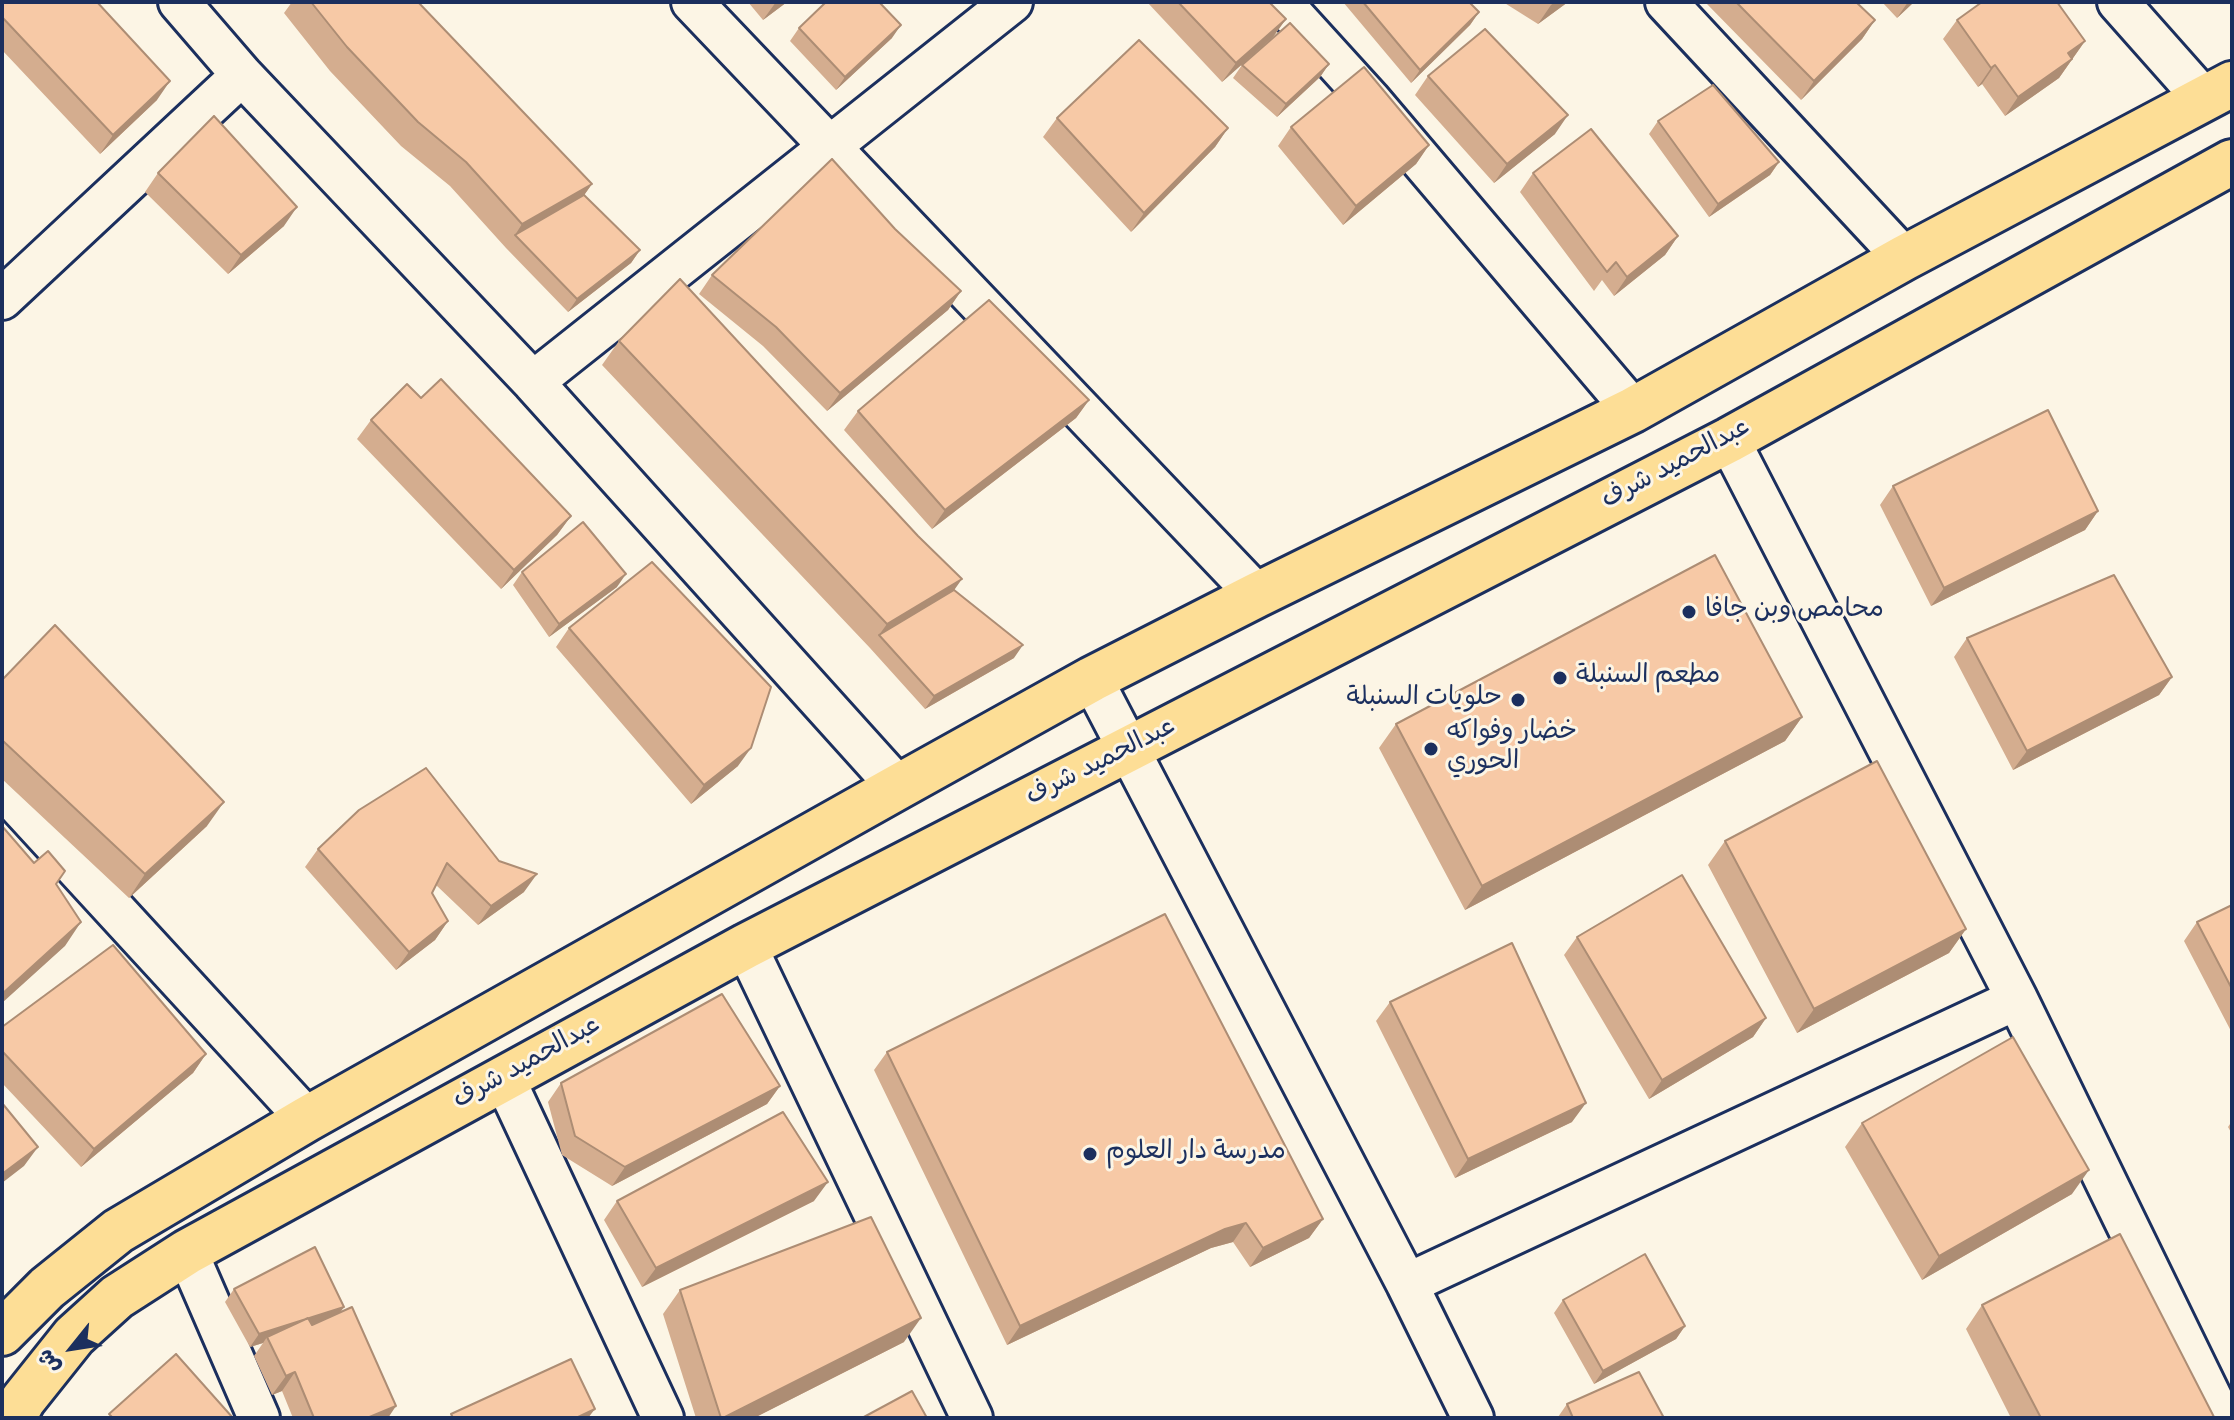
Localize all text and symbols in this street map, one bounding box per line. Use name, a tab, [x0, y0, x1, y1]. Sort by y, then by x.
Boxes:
street label: عبدالحميد شرف	[1597, 414, 1757, 518]
place label: محامص وبن جافا	[1705, 596, 1884, 628]
marker: محامص وبن جافا	[1680, 603, 1698, 621]
place label: مطعم السنبلة	[1576, 662, 1720, 694]
marker: مطعم السنبلة	[1551, 669, 1569, 687]
place label: حلويات السنبلة	[1347, 684, 1502, 716]
marker: حلويات السنبلة	[1509, 691, 1527, 709]
street label: عبدالحميد شرف	[1022, 713, 1182, 815]
place label: خضار وفواكه الحوري	[1447, 718, 1577, 780]
marker: خضار وفواكه الحوري	[1422, 740, 1440, 758]
street label: عبدالحميد شرف	[449, 1012, 607, 1118]
place label: مدرسة دار العلوم	[1106, 1138, 1286, 1170]
marker: مدرسة دار العلوم	[1081, 1145, 1099, 1163]
north arrow	[32, 1308, 112, 1388]
text: ش	[31, 1342, 70, 1378]

